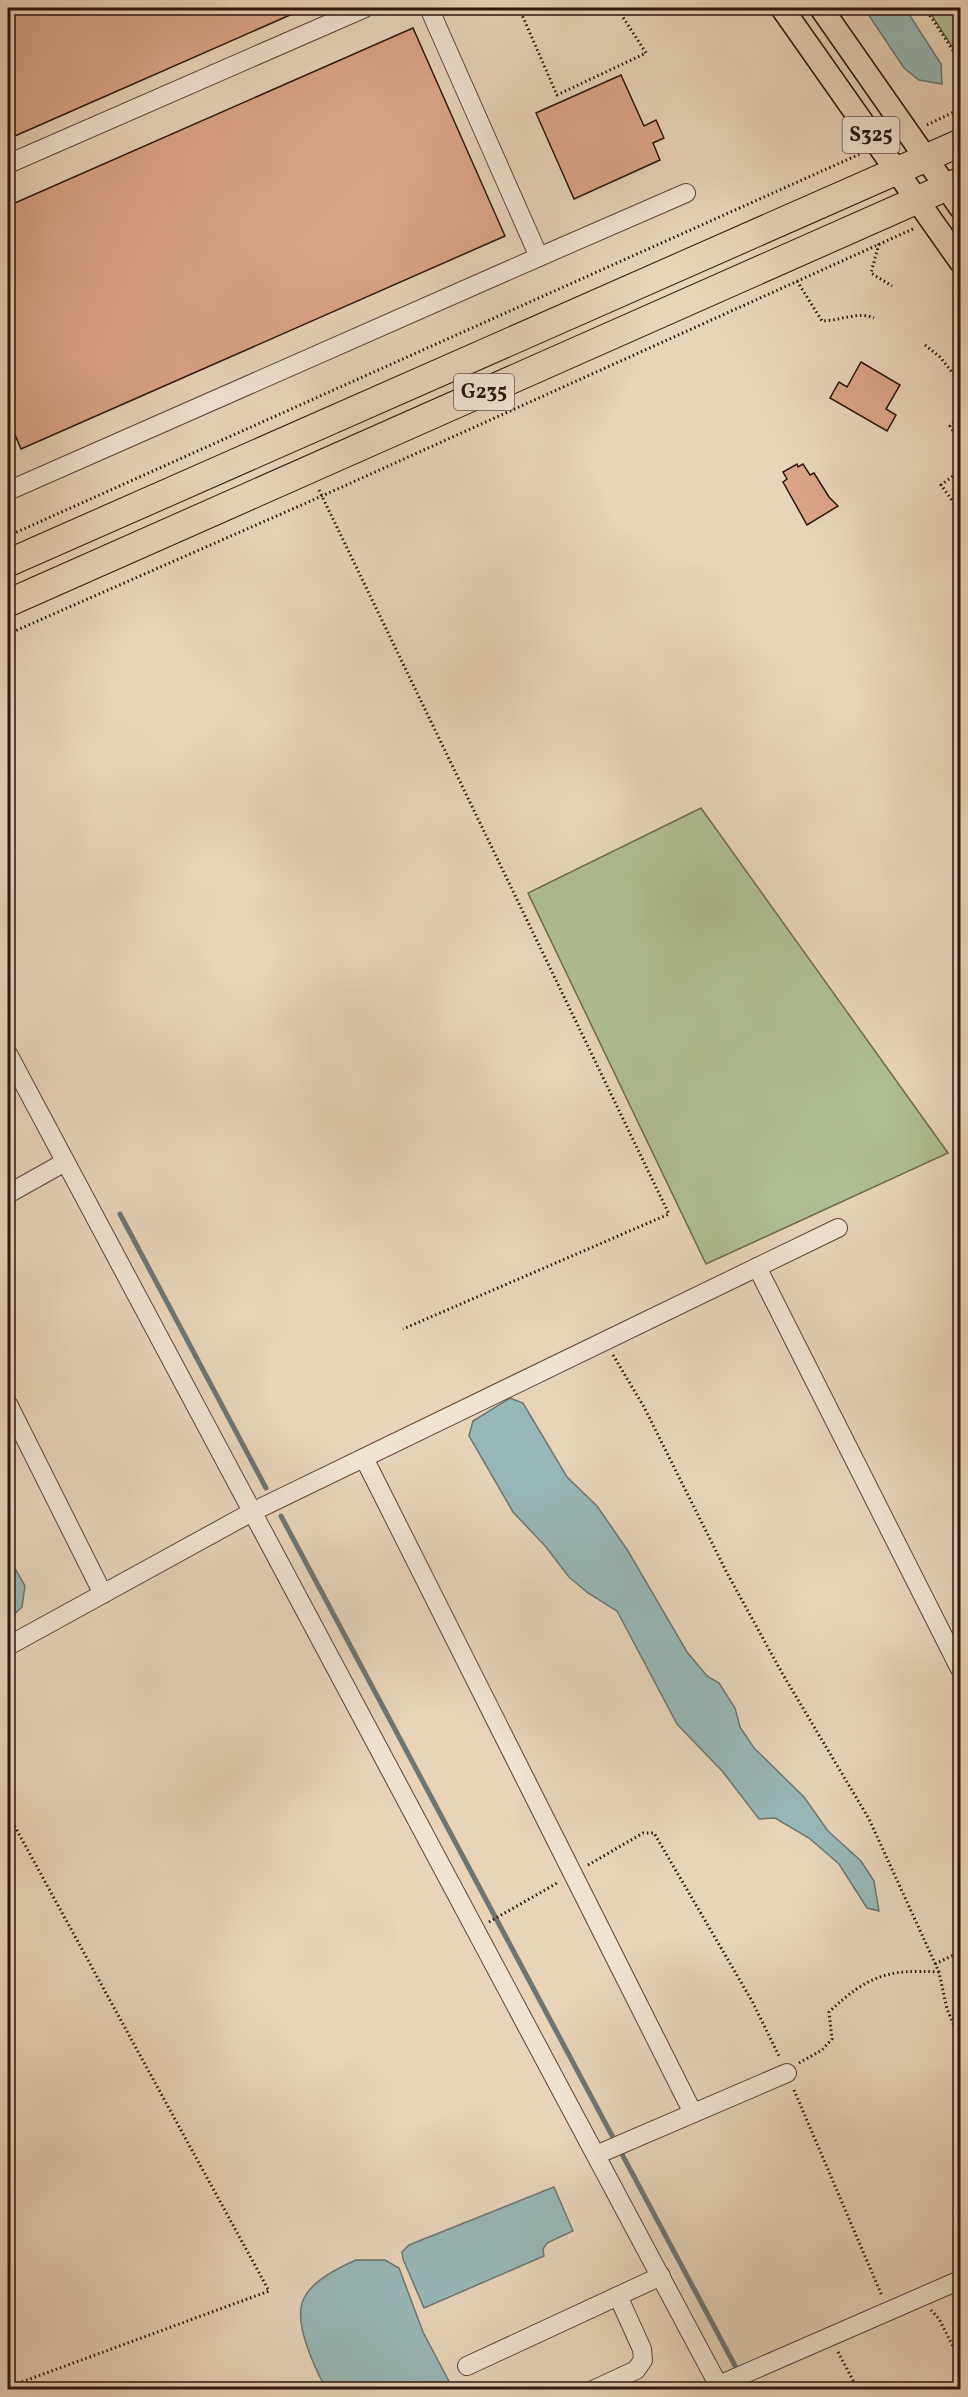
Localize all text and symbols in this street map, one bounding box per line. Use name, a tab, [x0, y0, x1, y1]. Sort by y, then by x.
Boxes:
road number: S325	[842, 117, 900, 153]
road number: G235	[454, 374, 514, 410]

